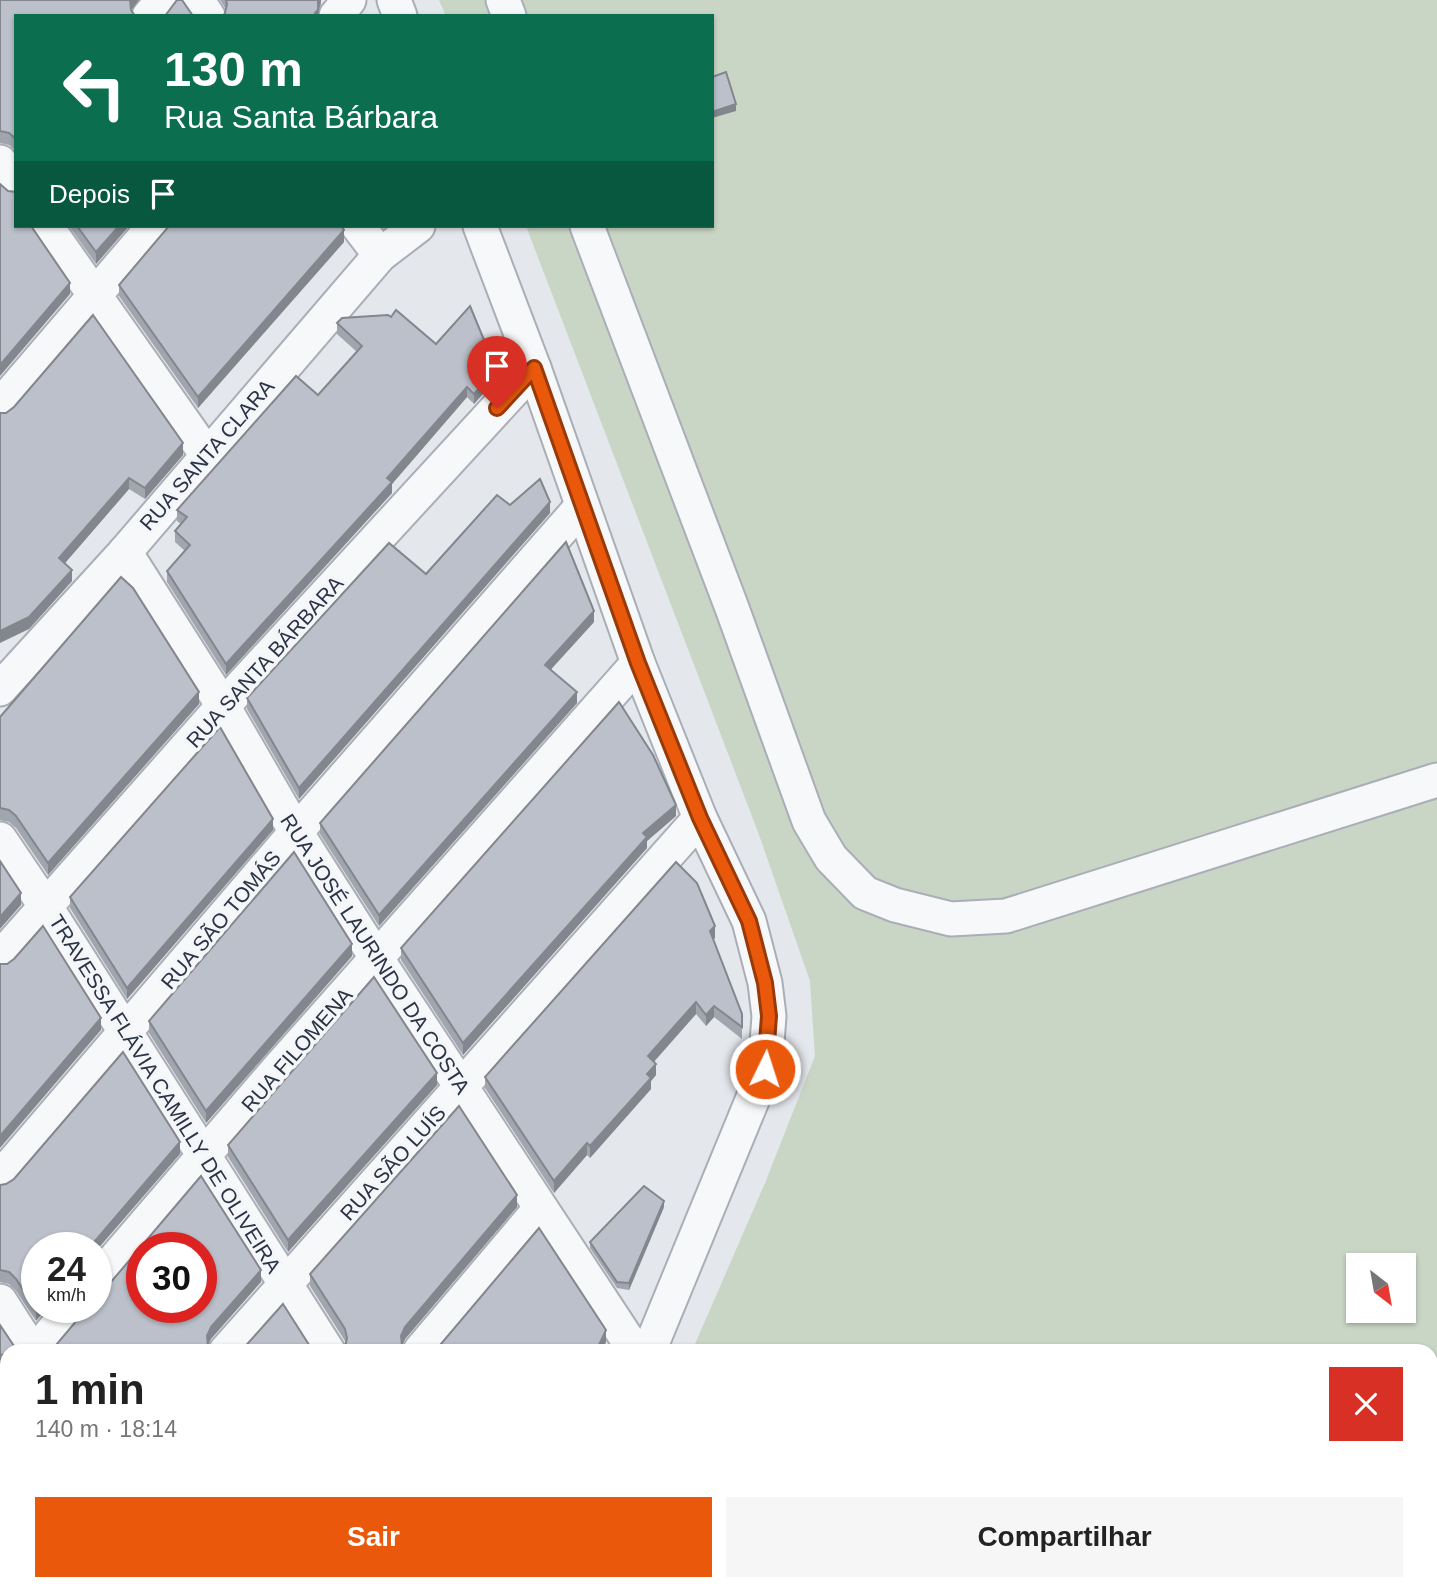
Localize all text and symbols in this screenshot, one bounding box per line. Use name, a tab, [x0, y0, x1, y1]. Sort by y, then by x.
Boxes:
icon: left	[49, 42, 140, 133]
text: 130 m	[164, 42, 303, 96]
text: Rua Santa Bárbara	[164, 99, 438, 135]
icon: arrive	[144, 175, 182, 213]
text: Depois	[49, 179, 130, 209]
pin	[467, 336, 527, 408]
icon: arrive	[478, 347, 516, 385]
street label: RUA SANTA CLARA	[135, 375, 278, 535]
street label: RUA SANTA BÁRBARA	[182, 571, 348, 752]
street label: RUA JOSÉ LAURINDO DA COSTA	[276, 810, 475, 1098]
street label: RUA SÃO TOMÁS	[156, 846, 285, 993]
street label: TRAVESSA FLÁVIA CAMILLY DE OLIVEIRA	[45, 910, 286, 1277]
street label: RUA FILOMENA	[237, 983, 357, 1116]
position arrow	[728, 1032, 802, 1106]
street label: RUA SÃO LUÍS	[335, 1101, 450, 1225]
speed limit sign: 30	[126, 1232, 217, 1323]
text: 24	[47, 1249, 86, 1288]
north arrow	[1346, 1253, 1416, 1323]
map controls	[1346, 1253, 1416, 1323]
text: km/h	[47, 1285, 86, 1305]
text: 1 min	[35, 1366, 145, 1413]
button: close	[1329, 1367, 1403, 1441]
text: 140 m · 18:14	[35, 1416, 177, 1442]
button: Sair	[35, 1497, 712, 1577]
button: Compartilhar	[726, 1497, 1403, 1577]

